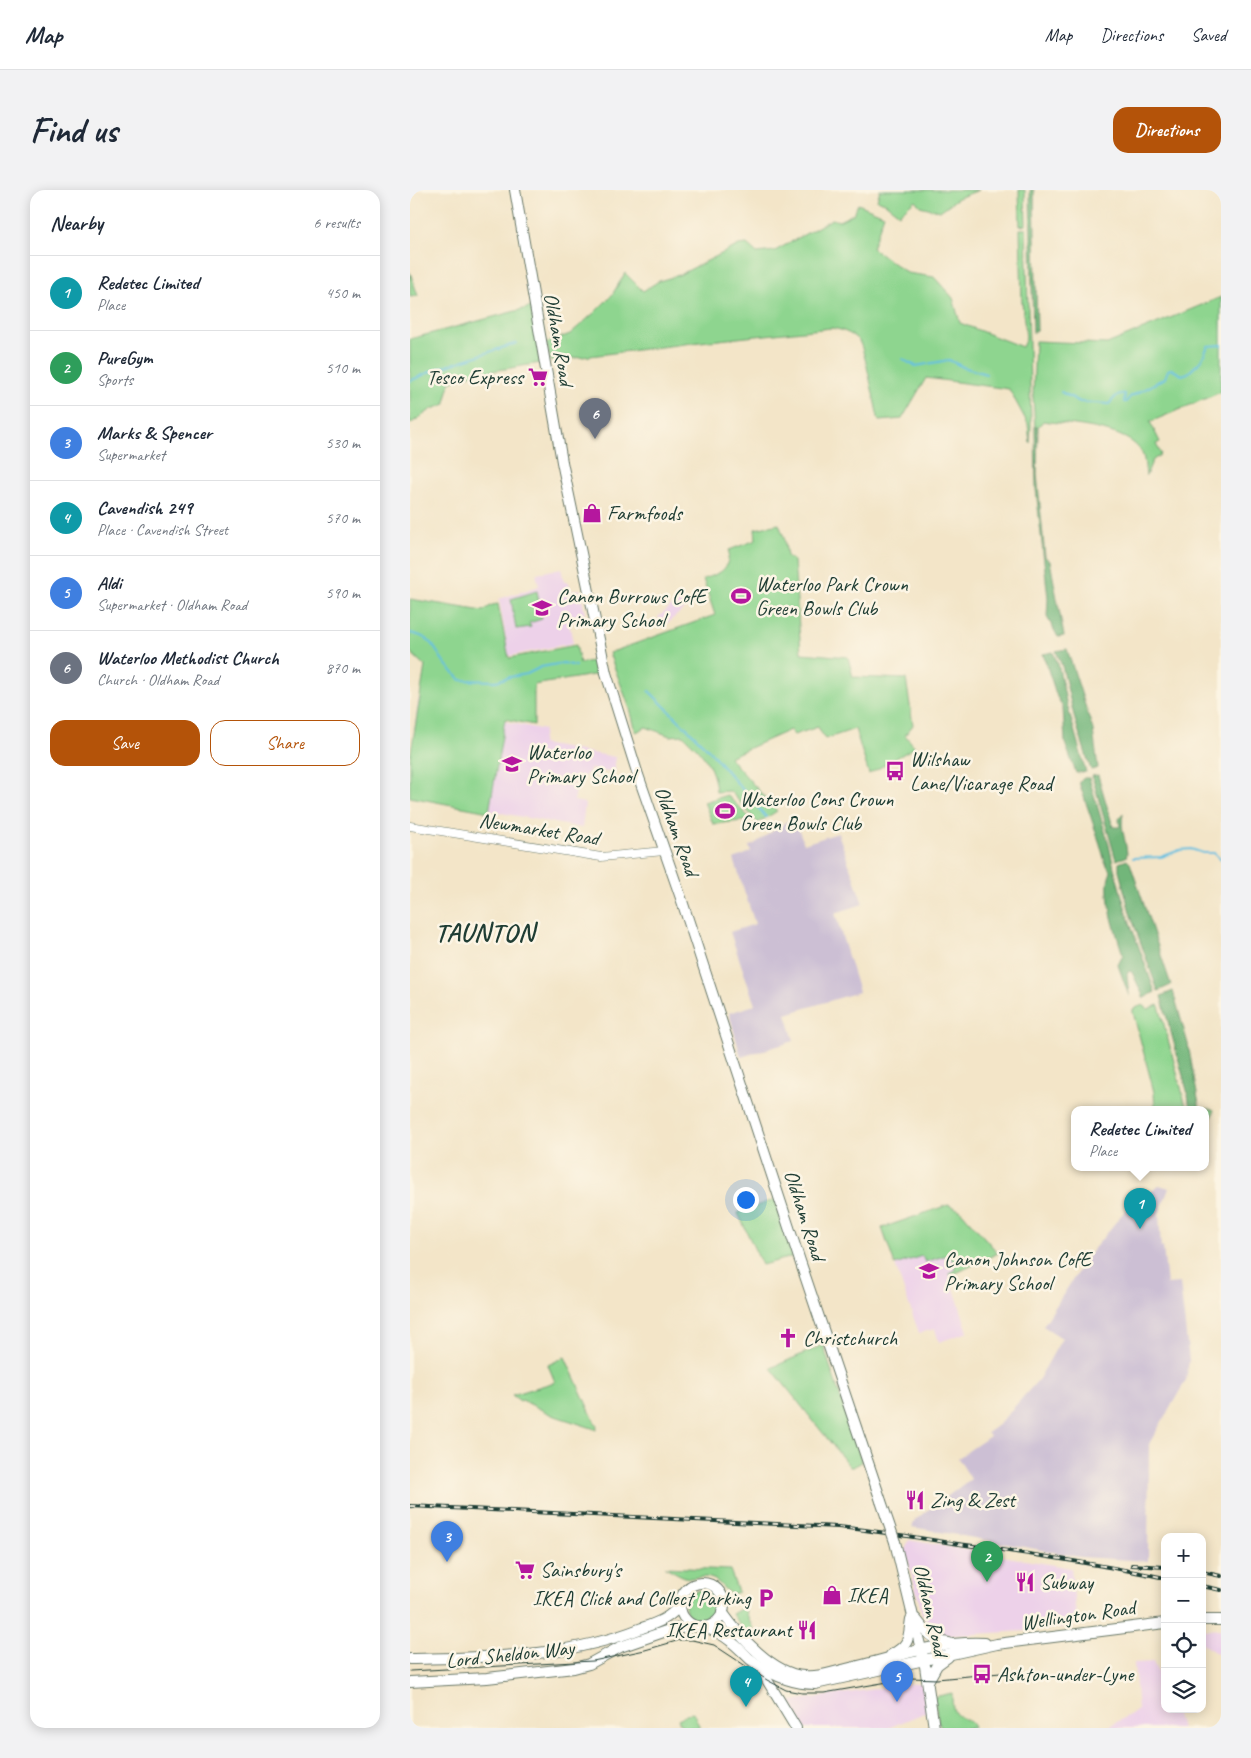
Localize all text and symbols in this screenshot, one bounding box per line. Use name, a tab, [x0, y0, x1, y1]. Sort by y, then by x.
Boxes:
text: Map	[25, 20, 62, 50]
text: Map	[1045, 24, 1072, 46]
text: Directions	[1100, 24, 1163, 46]
text: Saved	[1191, 24, 1226, 46]
button: Directions	[1113, 107, 1221, 153]
text: Find us	[30, 108, 117, 153]
text: Nearby	[50, 210, 103, 236]
text: 6 results	[313, 213, 360, 233]
text: Redetec Limited	[97, 271, 199, 295]
text: 1	[62, 283, 70, 303]
text: 450 m	[326, 283, 360, 303]
street label: Oldham Road	[538, 291, 581, 391]
text: Place	[97, 295, 125, 315]
text: PureGym	[97, 346, 152, 370]
text: 2	[62, 358, 70, 378]
text: 510 m	[326, 358, 360, 378]
place label: Tesco Express	[426, 364, 525, 390]
supermarket icon: Tesco Express	[527, 366, 549, 388]
text: Sports	[97, 370, 133, 390]
pin: 6	[579, 398, 611, 439]
text: Marks & Spencer	[97, 421, 212, 445]
text: 3	[62, 433, 70, 453]
text: 530 m	[326, 433, 360, 453]
text: Supermarket	[97, 445, 165, 465]
text: Cavendish 249	[97, 496, 192, 520]
place label: Farmfoods	[607, 500, 684, 526]
shop icon: Farmfoods	[581, 502, 603, 524]
text: 4	[62, 508, 70, 528]
text: 570 m	[326, 508, 360, 528]
text: Place · Cavendish Street	[97, 520, 228, 540]
text: Aldi	[97, 571, 121, 595]
place label: Waterloo Park Crown Green Bowls Club	[756, 571, 908, 621]
text: 5	[63, 583, 69, 603]
text: 590 m	[326, 583, 360, 603]
place label: Canon Burrows CofE Primary School	[557, 583, 709, 633]
sports icon: Waterloo Park Crown Green Bowls Club	[730, 585, 752, 607]
text: Supermarket · Oldham Road	[97, 595, 247, 615]
school or university icon: Canon Burrows CofE Primary School	[531, 597, 553, 619]
text: Waterloo Methodist Church	[97, 646, 279, 670]
text: 6	[62, 658, 70, 678]
text: 870 m	[326, 658, 360, 678]
text: Church · Oldham Road	[97, 670, 219, 690]
button: Save	[50, 720, 200, 766]
button: Share	[210, 720, 360, 766]
place label: Waterloo Primary School	[527, 739, 638, 789]
place label: Wilshaw Lane/Vicarage Road	[910, 746, 1056, 796]
school or university icon: Waterloo Primary School	[501, 753, 523, 775]
bus stop icon: Wilshaw Lane/Vicarage Road	[884, 760, 906, 782]
street label: Oldham Road	[649, 783, 706, 883]
place label: Waterloo Cons Crown Green Bowls Club	[740, 786, 894, 836]
sports icon: Waterloo Cons Crown Green Bowls Club	[714, 800, 736, 822]
street label: Newmarket Road	[477, 807, 603, 852]
district label: TAUNTON	[435, 916, 539, 949]
popup	[1071, 1106, 1209, 1171]
text: Redetec Limited	[1089, 1117, 1191, 1141]
text: Place	[1089, 1141, 1117, 1161]
street label: Oldham Road	[778, 1166, 833, 1267]
your location	[733, 1187, 759, 1213]
pin: 1	[1124, 1188, 1156, 1229]
place label: Canon Johnson CofE Primary School	[944, 1246, 1094, 1296]
school or university icon: Canon Johnson CofE Primary School	[918, 1260, 940, 1282]
place label: Christchurch	[803, 1325, 898, 1351]
church icon: Christchurch	[777, 1327, 799, 1349]
place label: Zing & Zest	[930, 1487, 1017, 1513]
restaurant icon: Zing & Zest	[904, 1489, 926, 1511]
pin: 3	[431, 1521, 463, 1562]
map controls	[1161, 1533, 1206, 1713]
button: +	[1161, 1533, 1206, 1578]
pin: 2	[971, 1541, 1003, 1582]
place label: Sainsbury's	[540, 1557, 623, 1583]
supermarket icon: Sainsbury's	[514, 1559, 536, 1581]
street label: Oldham Road	[908, 1562, 955, 1662]
place label: Subway	[1040, 1569, 1095, 1595]
restaurant icon: Subway	[1014, 1571, 1036, 1593]
button: −	[1161, 1578, 1206, 1623]
place label: IKEA	[847, 1582, 888, 1608]
shop icon: IKEA	[821, 1584, 843, 1606]
place label: IKEA Click and Collect Parking	[532, 1585, 753, 1611]
parking icon: IKEA Click and Collect Parking	[755, 1587, 777, 1609]
street label: Wellington Road	[1020, 1594, 1140, 1636]
place label: IKEA Restaurant	[665, 1617, 794, 1643]
restaurant icon: IKEA Restaurant	[796, 1619, 818, 1641]
button: locate	[1161, 1623, 1206, 1668]
street label: Lord Sheldon Way	[445, 1634, 577, 1674]
pin: 5	[881, 1661, 913, 1702]
place label: Ashton-under-Lyne	[997, 1661, 1136, 1687]
bus stop icon: Ashton-under-Lyne	[971, 1663, 993, 1685]
pin: 4	[730, 1666, 762, 1707]
button: layers	[1161, 1668, 1206, 1713]

